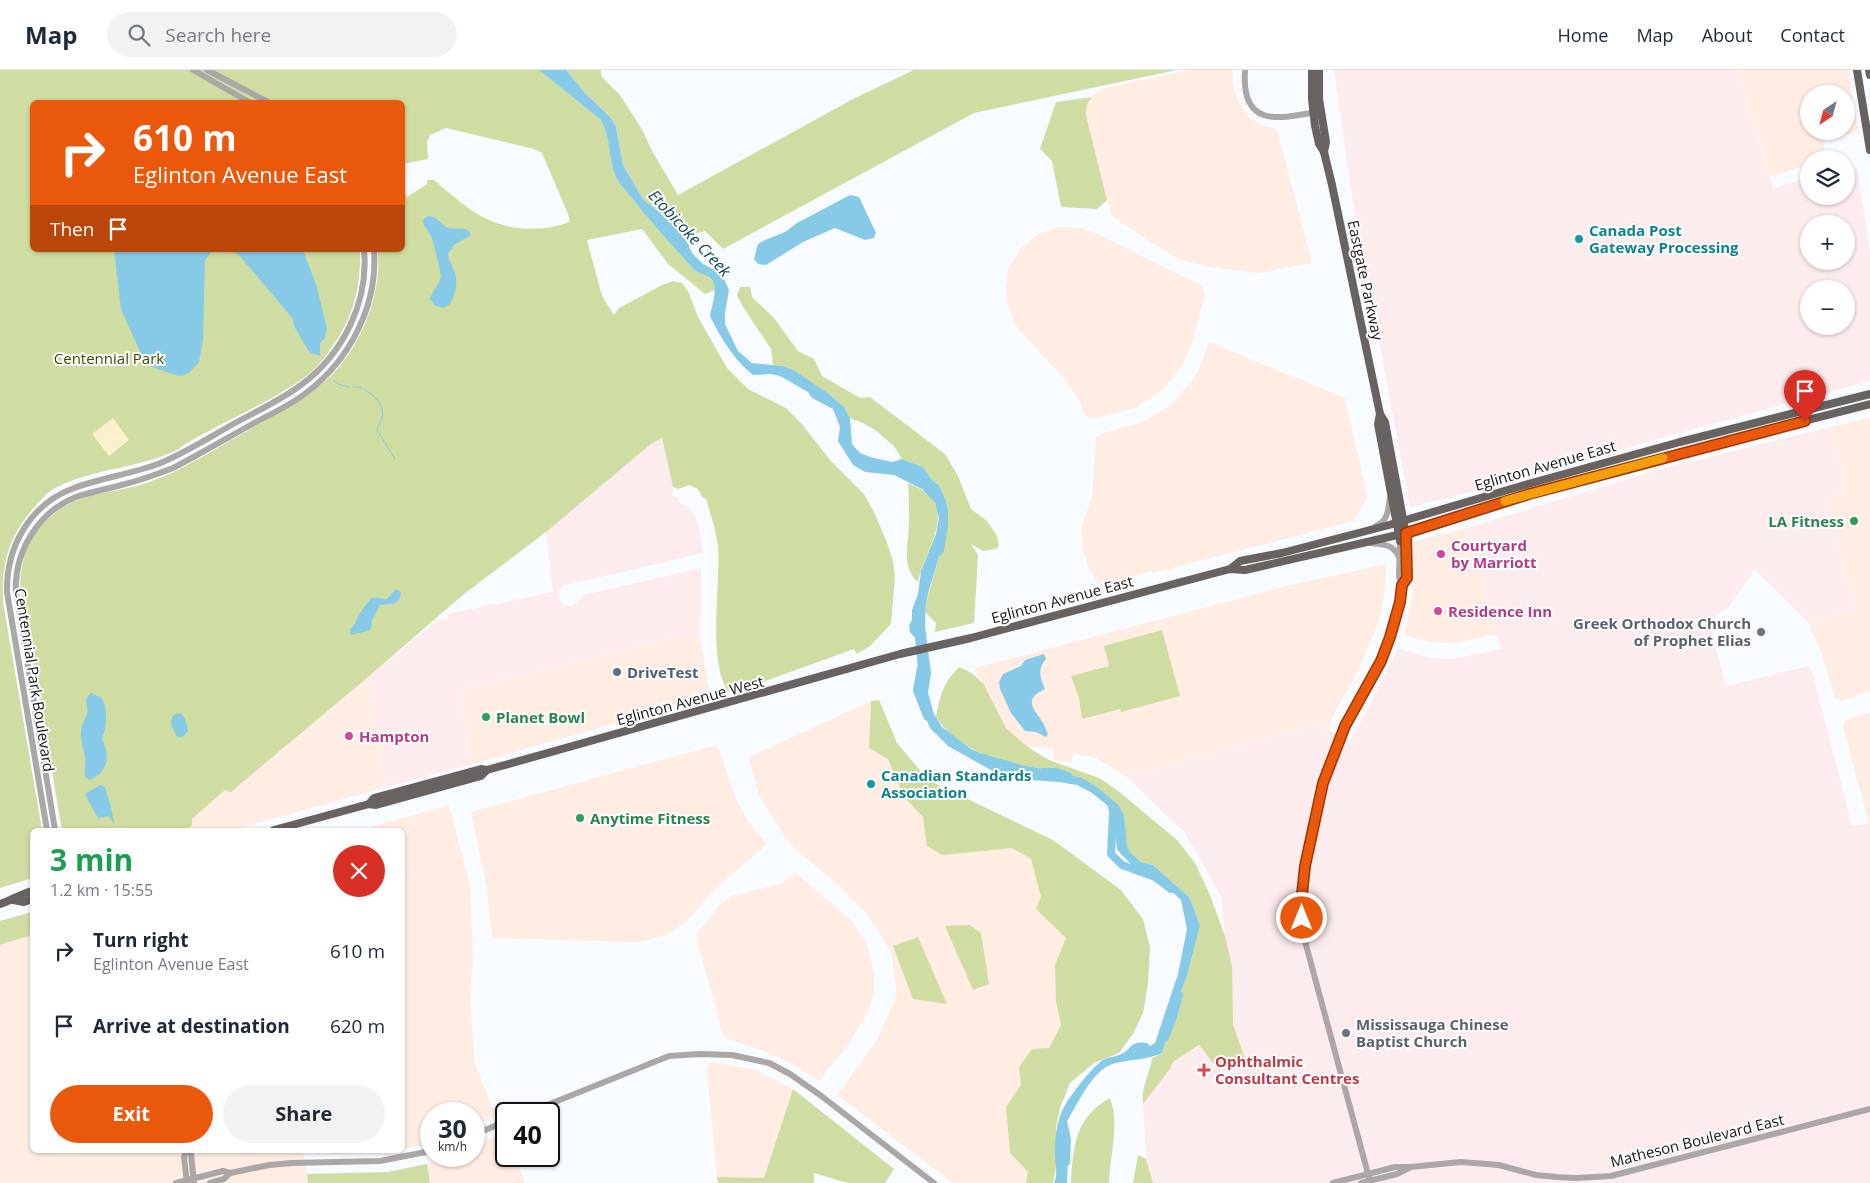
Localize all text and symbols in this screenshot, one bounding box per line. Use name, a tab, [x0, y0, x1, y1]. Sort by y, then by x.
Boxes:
search box	[107, 12, 457, 57]
text: Map	[25, 18, 77, 51]
icon: search	[125, 21, 153, 49]
text: Search here	[165, 22, 271, 48]
text: Home	[1558, 23, 1608, 47]
text: Map	[1636, 23, 1674, 47]
text: About	[1702, 23, 1752, 47]
text: Contact	[1780, 23, 1845, 47]
north arrow	[1800, 85, 1855, 140]
map controls	[1800, 85, 1855, 335]
text: 610 m	[133, 114, 237, 161]
icon: right	[50, 120, 115, 185]
button: layers	[1800, 150, 1855, 205]
text: Eglinton Avenue East	[133, 159, 347, 189]
water label: Etobicoke Creek	[644, 185, 737, 282]
icon: arrive	[104, 215, 132, 243]
button: +	[1800, 215, 1855, 270]
text: Then	[50, 216, 94, 242]
street label: Eastgate Parkway	[1344, 218, 1389, 342]
place label: Canada Post Gateway Processing	[1589, 220, 1739, 257]
marker: Canada Post Gateway Processing	[1573, 233, 1585, 245]
button: −	[1800, 280, 1855, 335]
park label: Centennial Park	[54, 348, 164, 368]
pin	[1784, 370, 1826, 421]
icon: arrive	[1791, 377, 1819, 405]
street label: Eglinton Avenue East	[1472, 435, 1618, 495]
place label: LA Fitness	[1768, 511, 1844, 531]
marker: LA Fitness	[1848, 515, 1860, 527]
place label: Courtyard by Marriott	[1451, 535, 1537, 572]
marker: Courtyard by Marriott	[1435, 548, 1447, 560]
street label: Eglinton Avenue East	[989, 570, 1135, 628]
street label: Centennial Park Boulevard	[11, 587, 59, 773]
place label: Residence Inn	[1448, 601, 1552, 621]
marker: Residence Inn	[1432, 605, 1444, 617]
place label: Greek Orthodox Church of Prophet Elias	[1573, 613, 1751, 650]
marker: Greek Orthodox Church of Prophet Elias	[1755, 626, 1767, 638]
place label: DriveTest	[627, 662, 699, 682]
marker: DriveTest	[611, 666, 623, 678]
street label: Eglinton Avenue West	[614, 671, 766, 729]
place label: Planet Bowl	[496, 707, 585, 727]
marker: Planet Bowl	[480, 711, 492, 723]
place label: Hampton	[359, 726, 429, 746]
marker: Hampton	[343, 730, 355, 742]
place label: Canadian Standards Association	[881, 765, 1031, 802]
marker: Canadian Standards Association	[865, 778, 877, 790]
place label: Anytime Fitness	[590, 808, 710, 828]
marker: Anytime Fitness	[574, 812, 586, 824]
text: 3 min	[50, 839, 133, 880]
button: close	[333, 845, 385, 897]
text: 1.2 km · 15:55	[50, 879, 153, 901]
position arrow	[1275, 891, 1327, 943]
text: Turn right	[93, 927, 188, 953]
icon: right	[50, 937, 78, 965]
text: 610 m	[330, 938, 385, 964]
text: Eglinton Avenue East	[93, 953, 249, 975]
icon: arrive	[50, 1012, 78, 1040]
text: Arrive at destination	[93, 1013, 290, 1039]
text: 620 m	[330, 1013, 385, 1039]
place label: Mississauga Chinese Baptist Church	[1356, 1014, 1509, 1051]
marker: Mississauga Chinese Baptist Church	[1340, 1027, 1352, 1039]
place label: Ophthalmic Consultant Centres	[1215, 1051, 1359, 1088]
marker: Ophthalmic Consultant Centres	[1197, 1063, 1211, 1077]
button: Exit	[50, 1085, 213, 1143]
button: Share	[223, 1085, 385, 1143]
speed limit sign: 40	[495, 1102, 560, 1167]
street label: Matheson Boulevard East	[1608, 1109, 1786, 1171]
text: 30	[438, 1111, 467, 1145]
text: km/h	[438, 1138, 467, 1155]

